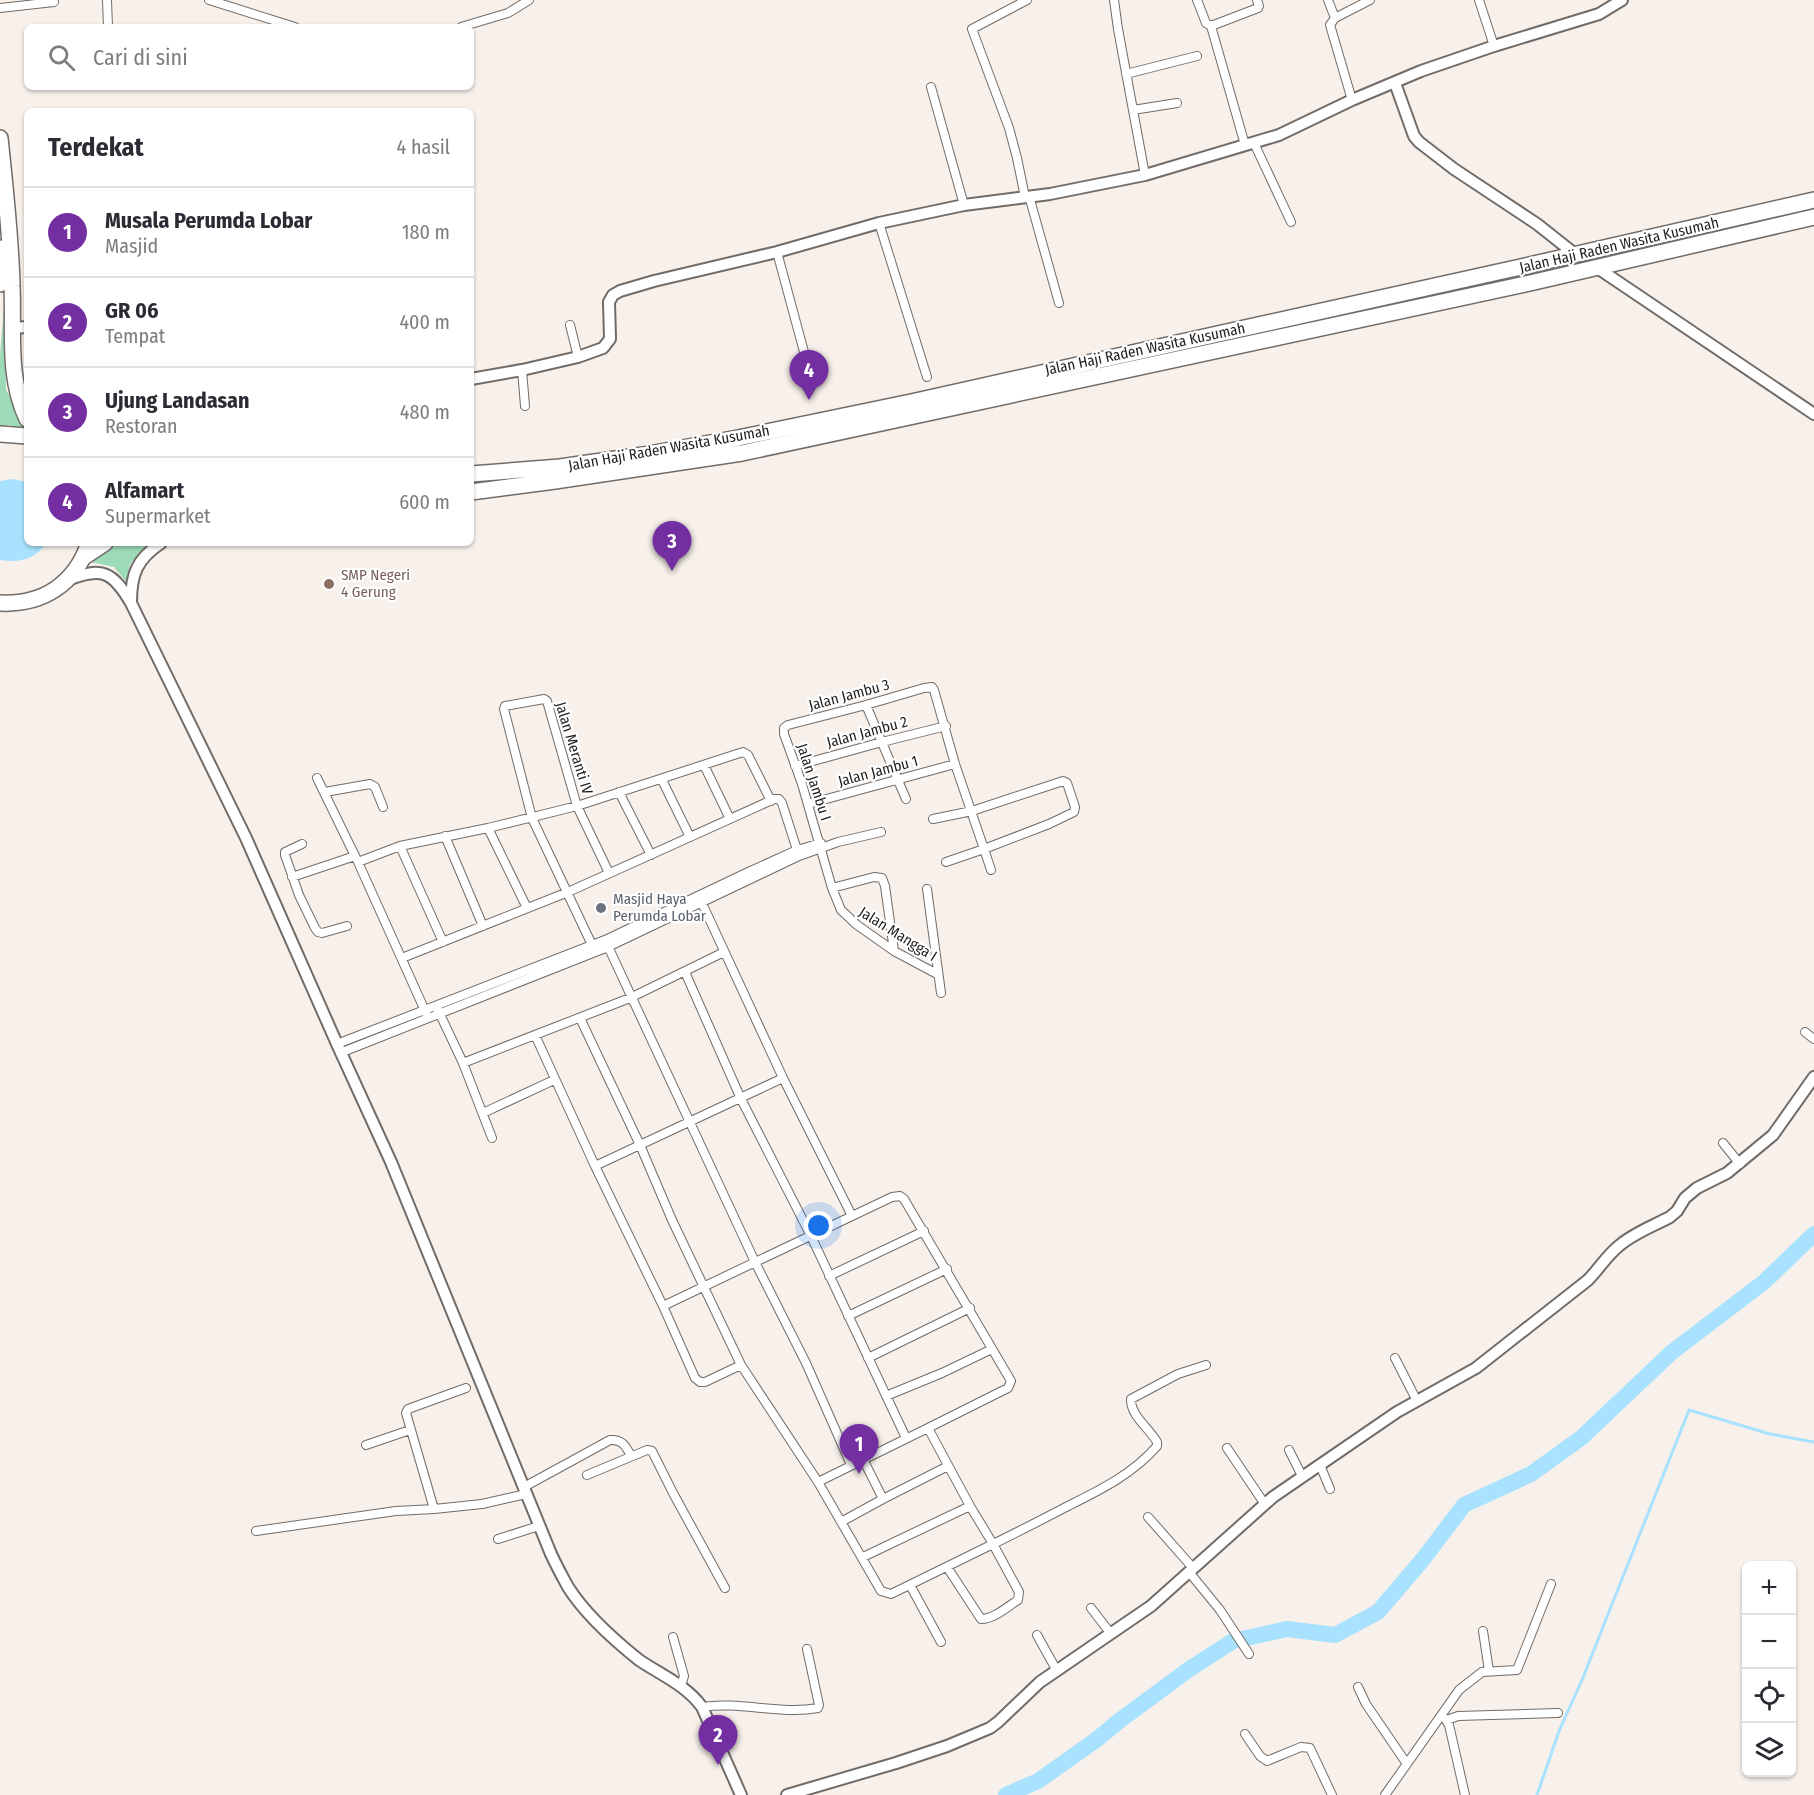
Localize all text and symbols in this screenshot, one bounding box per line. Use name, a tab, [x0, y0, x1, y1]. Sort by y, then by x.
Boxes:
search box	[24, 24, 474, 90]
icon: search	[45, 41, 78, 74]
text: Cari di sini	[93, 44, 188, 71]
text: Terdekat	[48, 132, 144, 163]
text: 4 hasil	[397, 135, 450, 159]
text: Musala Perumda Lobar	[105, 207, 312, 234]
street label: Jalan Haji Raden Wasita Kusumah	[1518, 213, 1720, 277]
text: 1	[63, 220, 72, 244]
text: 180 m	[402, 220, 450, 244]
text: Masjid	[105, 234, 158, 258]
text: GR 06	[105, 297, 158, 324]
text: 2	[63, 310, 72, 334]
text: 400 m	[399, 310, 450, 334]
street label: Jalan Haji Raden Wasita Kusumah	[1043, 319, 1247, 379]
text: Tempat	[105, 324, 165, 348]
pin: 4	[790, 350, 828, 400]
text: Ujung Landasan	[105, 387, 249, 414]
text: 3	[63, 400, 72, 424]
text: 480 m	[400, 400, 450, 424]
text: Restoran	[105, 414, 177, 438]
street label: Jalan Haji Raden Wasita Kusumah	[567, 421, 771, 475]
text: Alfamart	[105, 477, 184, 504]
text: 4	[62, 490, 73, 514]
text: 600 m	[399, 490, 450, 514]
text: Supermarket	[105, 504, 211, 528]
pin: 3	[652, 522, 692, 571]
place label: SMP Negeri 4 Gerung	[341, 566, 410, 601]
marker: SMP Negeri 4 Gerung	[322, 577, 336, 591]
street label: Jalan Jambu 3	[807, 675, 892, 714]
street label: Jalan Meranti IV	[551, 700, 597, 797]
street label: Jalan Jambu 2	[825, 712, 910, 751]
street label: Jalan Jambu I	[793, 741, 835, 823]
street label: Jalan Jambu 1	[836, 752, 920, 790]
place label: Masjid Haya Perumda Lobar	[613, 890, 707, 925]
marker: Masjid Haya Perumda Lobar	[594, 901, 608, 915]
street label: Jalan Mangga I	[856, 903, 940, 965]
your location	[804, 1211, 833, 1240]
pin: 1	[840, 1424, 878, 1474]
map controls	[1742, 1561, 1796, 1777]
button: +	[1742, 1561, 1796, 1615]
button: −	[1742, 1615, 1796, 1669]
button: locate	[1742, 1669, 1796, 1723]
pin: 2	[698, 1716, 738, 1765]
button: layers	[1742, 1723, 1796, 1777]

